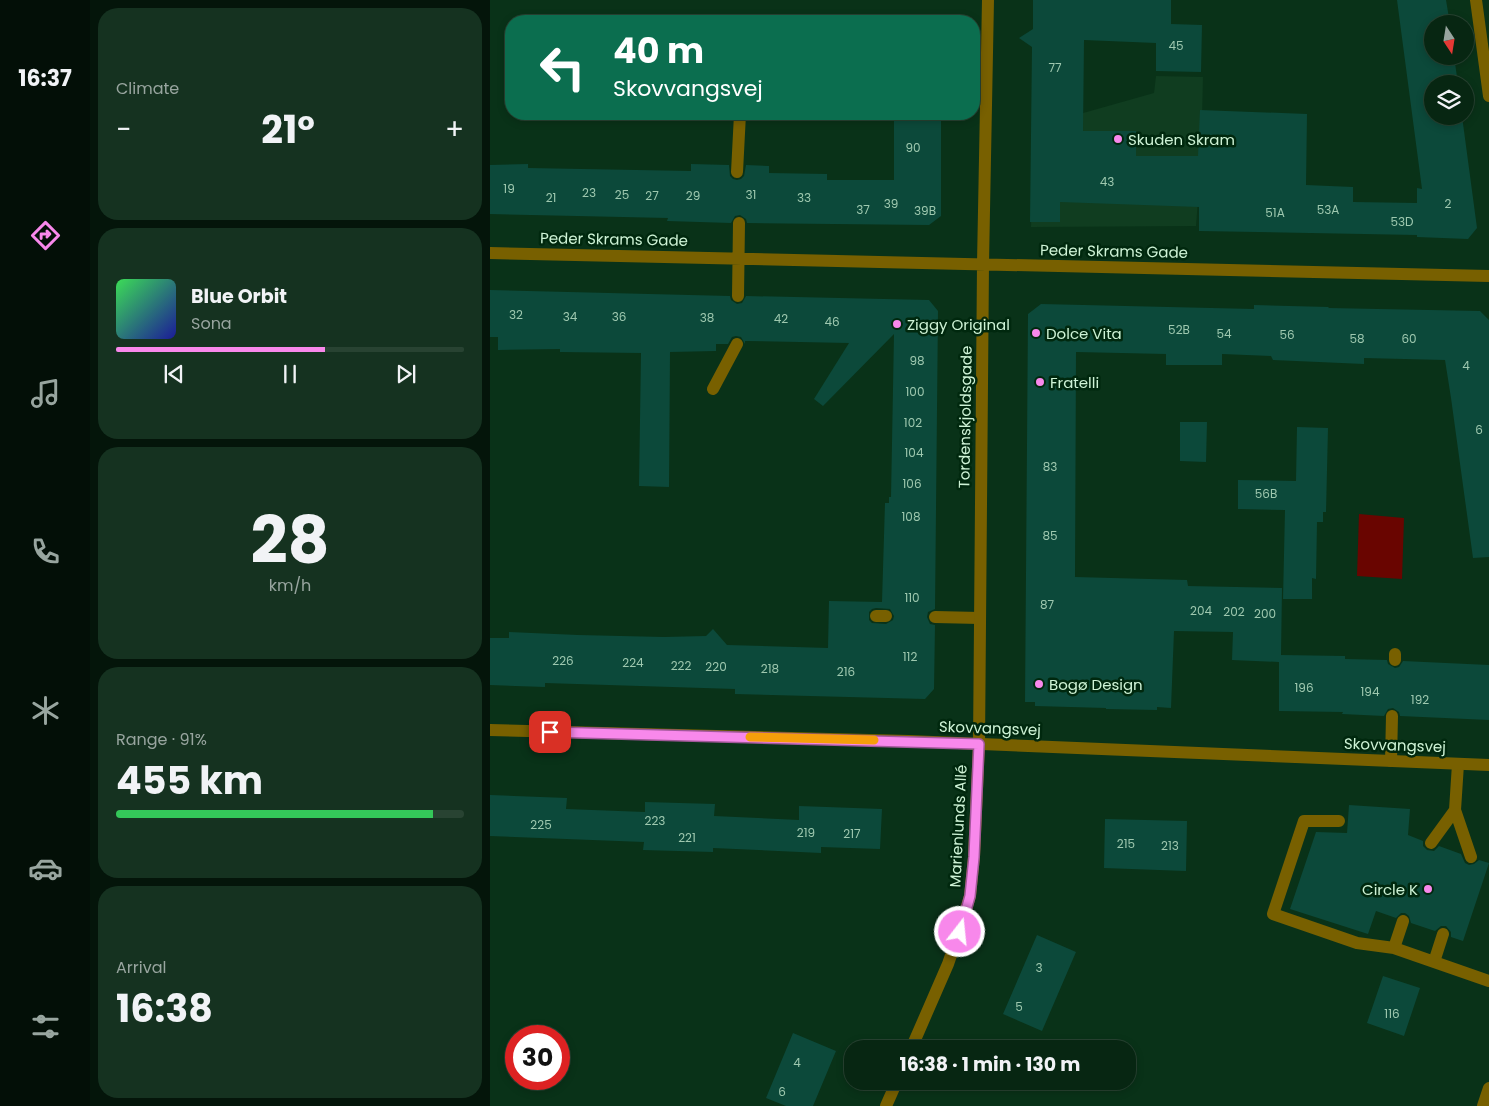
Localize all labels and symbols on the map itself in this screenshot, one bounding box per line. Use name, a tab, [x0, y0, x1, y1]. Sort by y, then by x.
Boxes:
north arrow	[1424, 15, 1474, 65]
house number: 45	[1168, 37, 1184, 54]
house number: 77	[1048, 59, 1062, 76]
place label: Skuden Skram	[1128, 129, 1235, 150]
marker: Skuden Skram	[1112, 133, 1124, 145]
house number: 90	[905, 139, 921, 156]
house number: 43	[1100, 173, 1114, 190]
house number: 19	[503, 180, 515, 197]
house number: 23	[582, 184, 596, 201]
house number: 25	[615, 186, 629, 203]
house number: 31	[746, 186, 756, 203]
house number: 27	[645, 187, 659, 204]
house number: 29	[686, 187, 700, 204]
house number: 21	[546, 189, 556, 206]
house number: 33	[797, 189, 811, 206]
house number: 39	[884, 195, 898, 212]
house number: 2	[1445, 195, 1452, 212]
house number: 37	[856, 201, 870, 218]
house number: 53A	[1317, 201, 1339, 218]
house number: 39B	[914, 202, 936, 219]
house number: 51A	[1265, 204, 1285, 221]
house number: 53D	[1390, 213, 1414, 230]
street label: Peder Skrams Gade	[540, 227, 688, 251]
street label: Peder Skrams Gade	[1040, 239, 1188, 263]
house number: 32	[509, 306, 523, 323]
house number: 34	[563, 308, 578, 325]
house number: 36	[612, 308, 626, 325]
house number: 38	[700, 309, 714, 326]
house number: 42	[774, 310, 788, 327]
house number: 46	[824, 313, 840, 330]
place label: Ziggy Original	[907, 314, 1010, 335]
marker: Ziggy Original	[891, 318, 903, 330]
house number: 52B	[1168, 321, 1190, 338]
place label: Dolce Vita	[1046, 323, 1122, 344]
house number: 54	[1216, 325, 1232, 342]
house number: 56	[1279, 326, 1295, 343]
marker: Dolce Vita	[1030, 327, 1042, 339]
house number: 58	[1349, 330, 1365, 347]
house number: 60	[1401, 330, 1417, 347]
street label: Tordenskjoldsgade	[953, 346, 977, 488]
house number: 98	[909, 352, 925, 369]
house number: 4	[1462, 357, 1470, 374]
place label: Fratelli	[1050, 372, 1099, 393]
marker: Fratelli	[1034, 376, 1046, 388]
house number: 100	[906, 383, 924, 400]
house number: 102	[904, 414, 922, 431]
house number: 6	[1475, 421, 1483, 438]
house number: 104	[905, 444, 924, 461]
house number: 83	[1043, 458, 1057, 475]
house number: 106	[903, 475, 922, 492]
house number: 56B	[1255, 485, 1277, 502]
house number: 108	[902, 508, 920, 525]
house number: 85	[1042, 527, 1058, 544]
house number: 110	[904, 589, 920, 606]
house number: 87	[1040, 596, 1055, 613]
house number: 204	[1190, 602, 1212, 619]
house number: 202	[1223, 603, 1245, 620]
house number: 200	[1254, 605, 1276, 622]
house number: 112	[903, 648, 917, 665]
house number: 226	[552, 652, 574, 669]
house number: 224	[622, 654, 644, 671]
house number: 222	[671, 657, 691, 674]
house number: 220	[705, 658, 727, 675]
house number: 218	[761, 660, 779, 677]
house number: 216	[837, 663, 855, 680]
place label: Bogø Design	[1049, 674, 1143, 695]
marker: Bogø Design	[1033, 678, 1045, 690]
house number: 196	[1294, 679, 1314, 696]
house number: 194	[1361, 683, 1380, 700]
house number: 192	[1411, 691, 1429, 708]
pin	[529, 711, 571, 753]
street label: Skovvangsvej	[939, 716, 1041, 740]
street label: Skovvangsvej	[1344, 733, 1446, 757]
street label: Marienlunds Allé	[944, 764, 972, 888]
house number: 223	[645, 812, 665, 829]
house number: 225	[530, 816, 552, 833]
house number: 219	[797, 824, 815, 841]
house number: 217	[843, 825, 861, 842]
house number: 221	[678, 829, 696, 846]
house number: 215	[1117, 835, 1135, 852]
house number: 213	[1161, 837, 1179, 854]
place label: Circle K	[1362, 879, 1418, 900]
marker: Circle K	[1422, 883, 1434, 895]
position arrow	[933, 905, 985, 957]
house number: 3	[1035, 959, 1043, 976]
house number: 5	[1015, 998, 1023, 1015]
house number: 116	[1384, 1005, 1400, 1022]
speed limit sign: 30	[505, 1025, 570, 1090]
house number: 4	[793, 1054, 801, 1071]
house number: 6	[778, 1083, 786, 1100]

